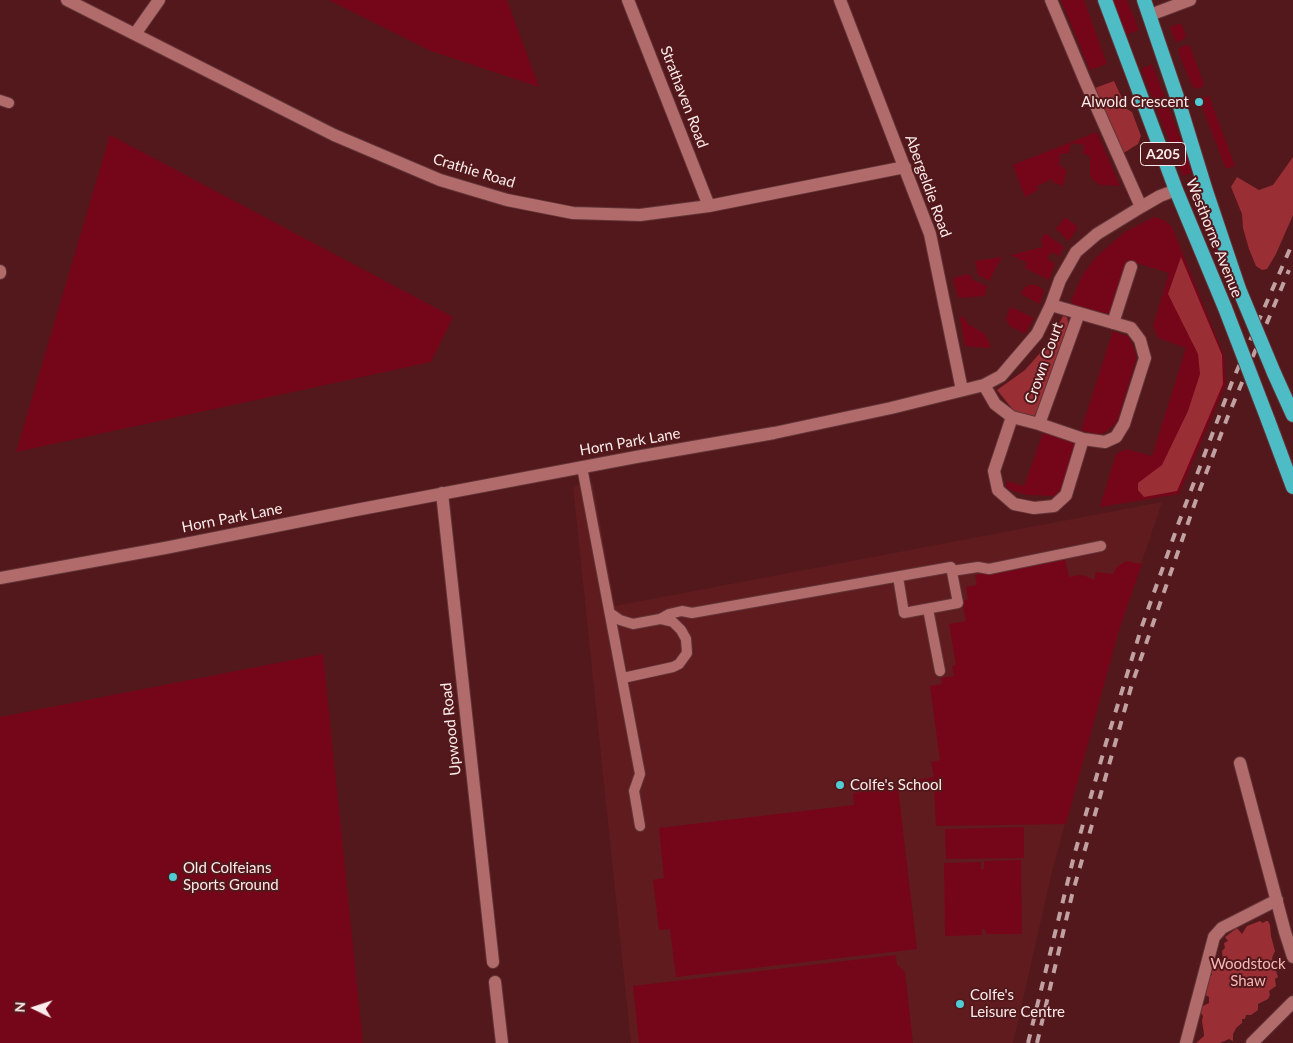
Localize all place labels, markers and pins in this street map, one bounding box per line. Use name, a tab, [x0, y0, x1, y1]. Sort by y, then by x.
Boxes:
place label: Alwold Crescent	[1081, 93, 1189, 111]
marker: Alwold Crescent	[1193, 96, 1205, 108]
place label: Colfe's School	[850, 776, 942, 794]
marker: Colfe's School	[834, 779, 846, 791]
place label: Old Colfeians Sports Ground	[183, 859, 279, 894]
marker: Old Colfeians Sports Ground	[167, 871, 179, 883]
place label: Colfe's Leisure Centre	[970, 986, 1065, 1021]
marker: Colfe's Leisure Centre	[954, 998, 966, 1010]

